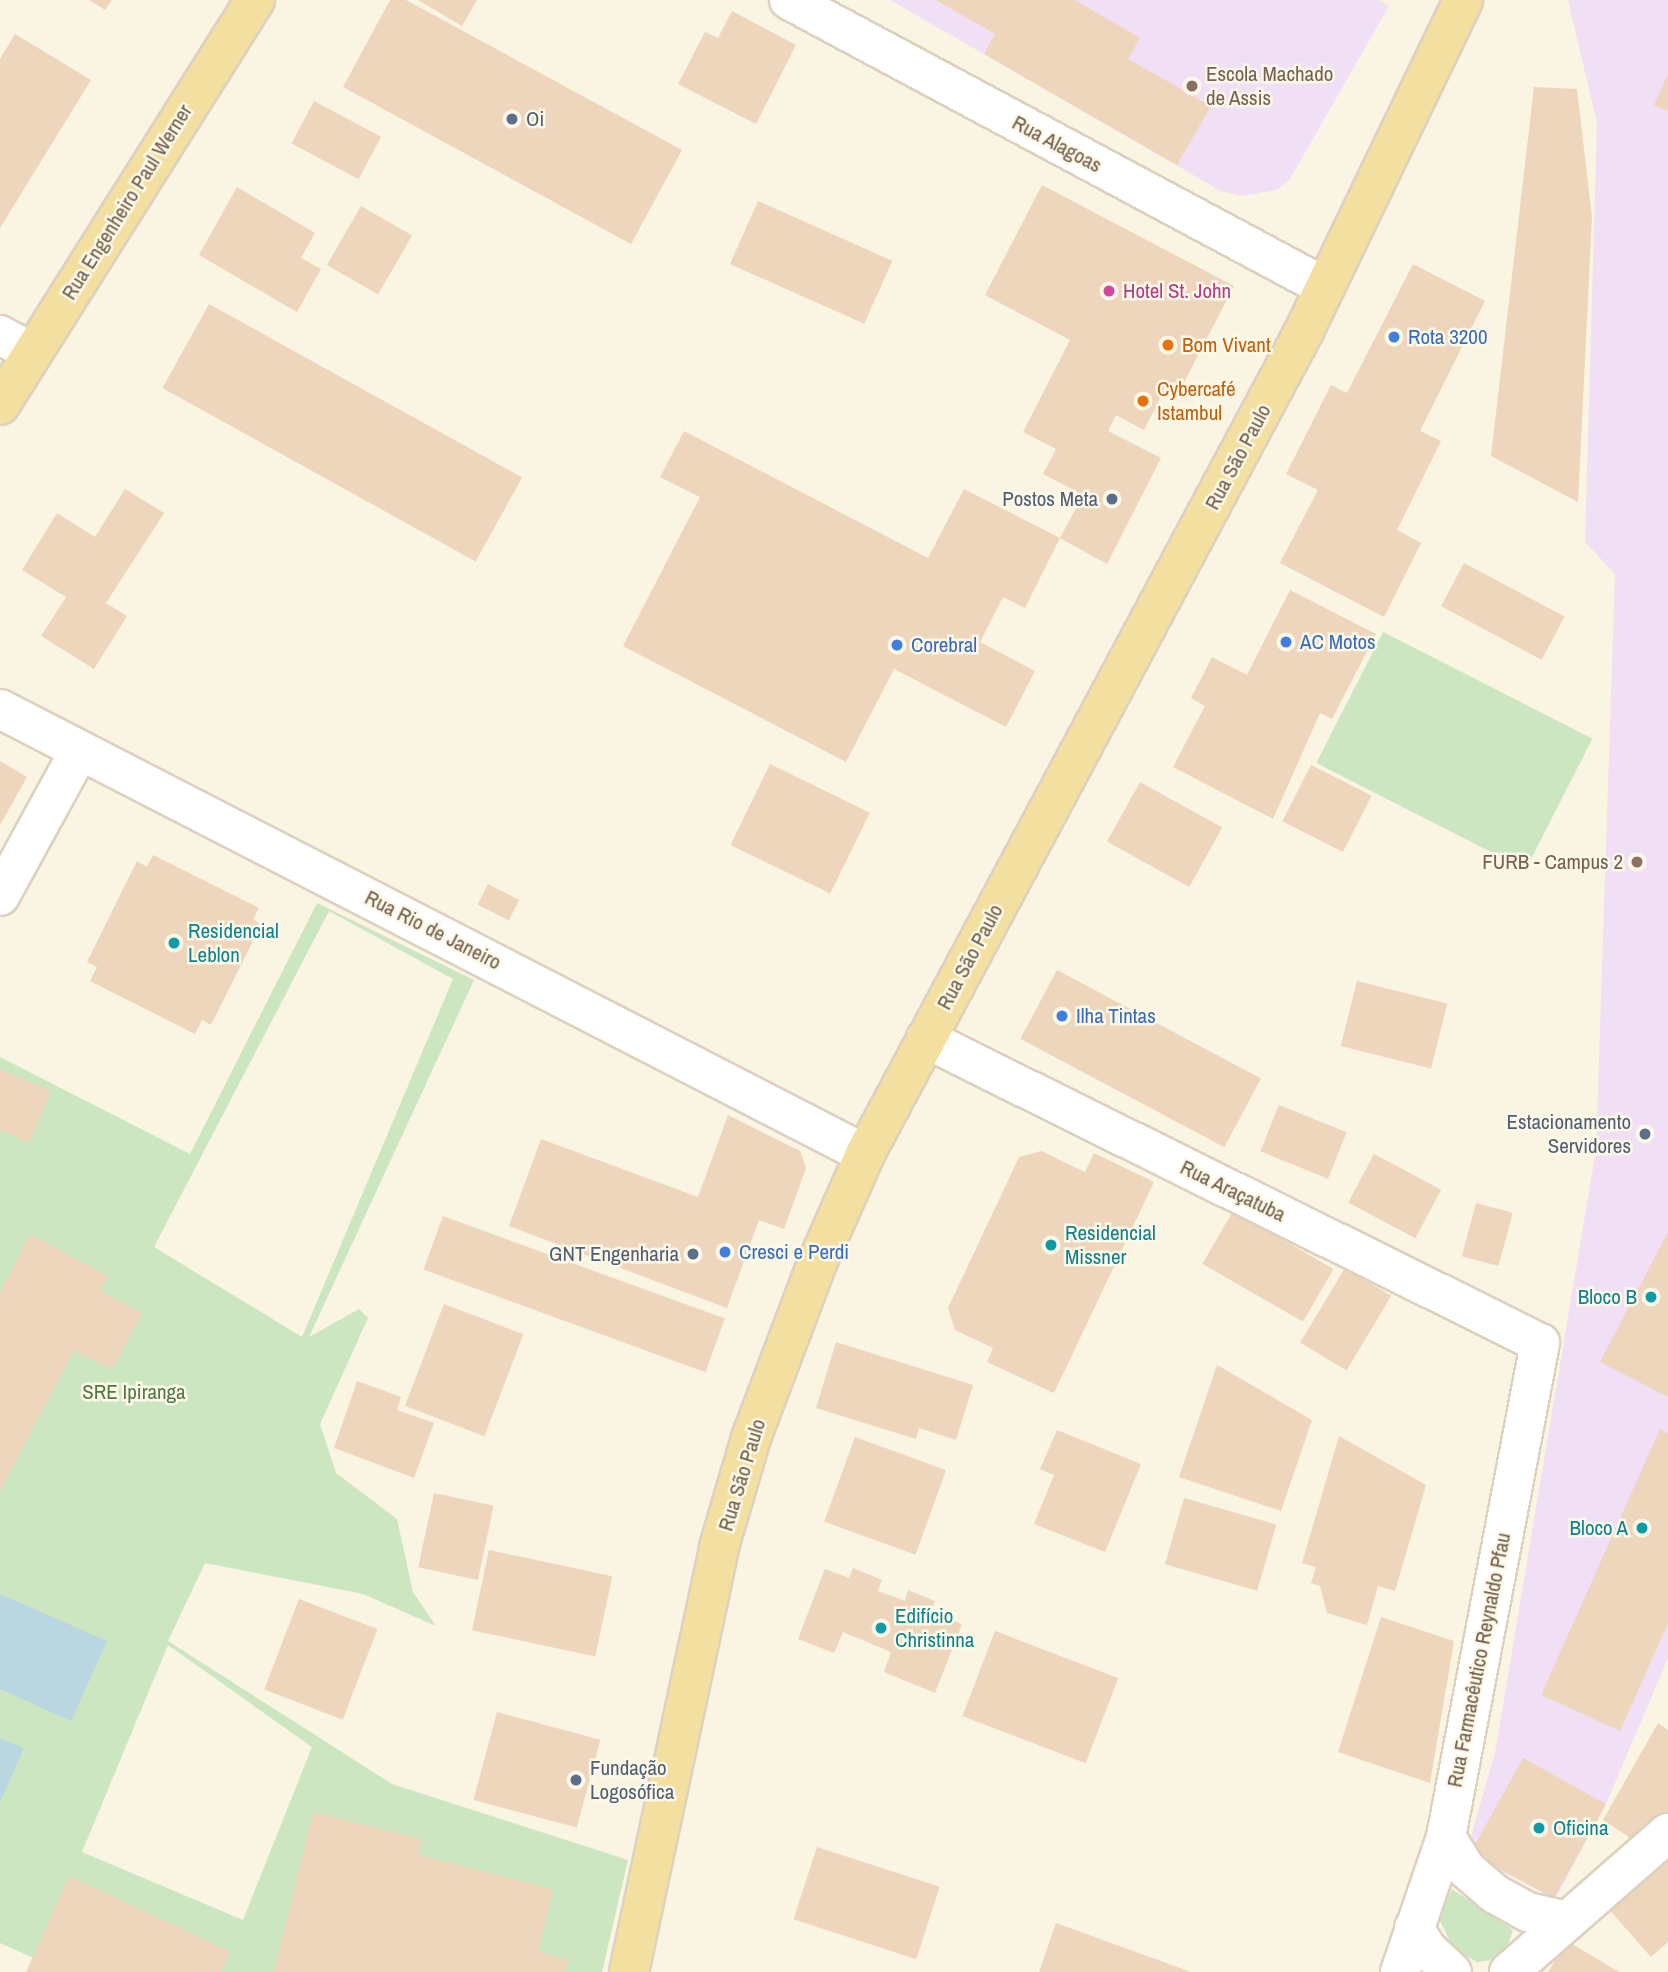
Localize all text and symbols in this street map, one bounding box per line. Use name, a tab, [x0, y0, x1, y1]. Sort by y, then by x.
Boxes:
place label: Escola Machado de Assis	[1206, 61, 1333, 111]
marker: Escola Machado de Assis	[1184, 78, 1200, 94]
street label: Rua Engenheiro Paul Werner	[57, 100, 197, 304]
place label: Oi	[526, 106, 544, 132]
street label: Rua Alagoas	[1008, 110, 1106, 178]
marker: Oi	[504, 111, 520, 127]
place label: Hotel St. John	[1123, 278, 1231, 304]
marker: Hotel St. John	[1101, 283, 1117, 299]
place label: Rota 3200	[1408, 324, 1487, 350]
marker: Rota 3200	[1386, 329, 1402, 345]
place label: Bom Vivant	[1182, 332, 1271, 358]
marker: Bom Vivant	[1160, 337, 1176, 353]
place label: Cybercafé Istambul	[1157, 376, 1235, 426]
marker: Cybercafé Istambul	[1135, 393, 1151, 409]
street label: Rua São Paulo	[1200, 400, 1276, 514]
place label: Postos Meta	[1002, 486, 1098, 512]
marker: Postos Meta	[1104, 491, 1120, 507]
place label: AC Motos	[1300, 629, 1376, 655]
place label: Corebral	[911, 632, 977, 658]
marker: AC Motos	[1278, 634, 1294, 650]
marker: Corebral	[889, 637, 905, 653]
place label: FURB - Campus 2	[1482, 849, 1623, 875]
marker: FURB - Campus 2	[1629, 854, 1645, 870]
street label: Rua Rio de Janeiro	[361, 885, 505, 975]
street label: Rua São Paulo	[932, 900, 1008, 1014]
place label: Residencial Leblon	[188, 918, 279, 968]
marker: Residencial Leblon	[166, 935, 182, 951]
place label: Ilha Tintas	[1076, 1003, 1156, 1029]
marker: Ilha Tintas	[1054, 1008, 1070, 1024]
place label: Estacionamento Servidores	[1507, 1109, 1631, 1159]
marker: Estacionamento Servidores	[1637, 1126, 1653, 1142]
street label: Rua Araçatuba	[1176, 1154, 1290, 1228]
place label: Residencial Missner	[1065, 1220, 1156, 1270]
marker: Residencial Missner	[1043, 1237, 1059, 1253]
place label: Cresci e Perdi	[739, 1239, 849, 1265]
place label: GNT Engenharia	[549, 1241, 679, 1267]
marker: Cresci e Perdi	[717, 1244, 733, 1260]
marker: GNT Engenharia	[685, 1246, 701, 1262]
place label: Bloco B	[1578, 1284, 1637, 1310]
marker: Bloco B	[1643, 1289, 1659, 1305]
park label: SRE Ipiranga	[82, 1379, 186, 1405]
street label: Rua São Paulo	[713, 1416, 771, 1534]
place label: Bloco A	[1569, 1515, 1628, 1541]
marker: Bloco A	[1634, 1520, 1650, 1536]
street label: Rua Farmacêutico Reynaldo Pfau	[1442, 1531, 1516, 1789]
place label: Edifício Christinna	[895, 1603, 974, 1653]
marker: Edifício Christinna	[873, 1620, 889, 1636]
place label: Fundação Logosófica	[590, 1755, 674, 1805]
marker: Fundação Logosófica	[568, 1772, 584, 1788]
place label: Oficina	[1553, 1815, 1609, 1841]
marker: Oficina	[1531, 1820, 1547, 1836]

